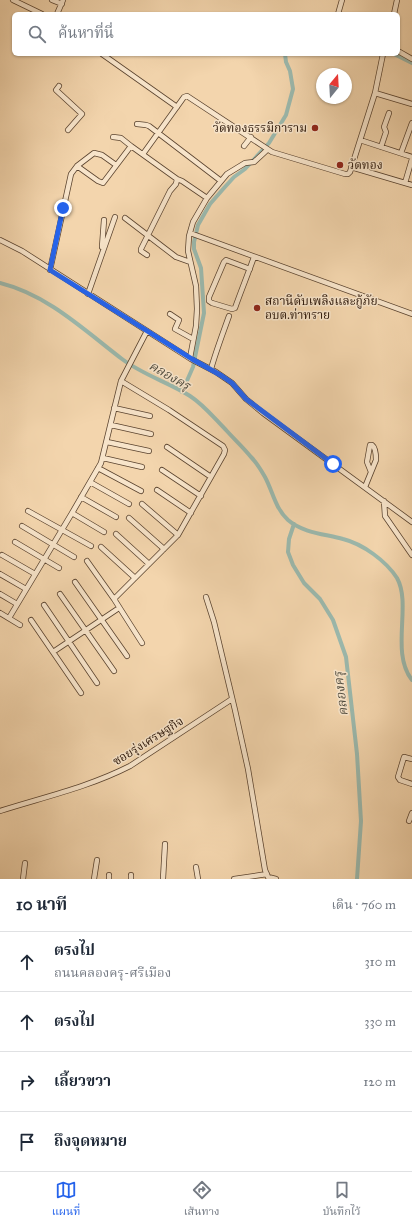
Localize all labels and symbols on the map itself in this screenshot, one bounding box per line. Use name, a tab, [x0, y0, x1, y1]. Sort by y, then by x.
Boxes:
north arrow	[316, 68, 352, 104]
place label: วัดทองธรรมิการาม	[213, 121, 307, 135]
marker: วัดทองธรรมิการาม	[310, 123, 320, 133]
place label: วัดทอง	[348, 158, 383, 172]
marker: วัดทอง	[335, 160, 345, 170]
route end	[54, 199, 72, 217]
place label: สถานีดับเพลิงและกู้ภัย อบต.ท่าทราย	[265, 294, 378, 322]
marker: สถานีดับเพลิงและกู้ภัย อบต.ท่าทราย	[252, 303, 262, 313]
water label: คลองครุ	[146, 358, 194, 395]
route start	[324, 455, 342, 473]
water label: คลองครุ	[330, 669, 352, 717]
street label: ซอยรุ่งเศรษฐกิจ	[110, 714, 186, 769]

